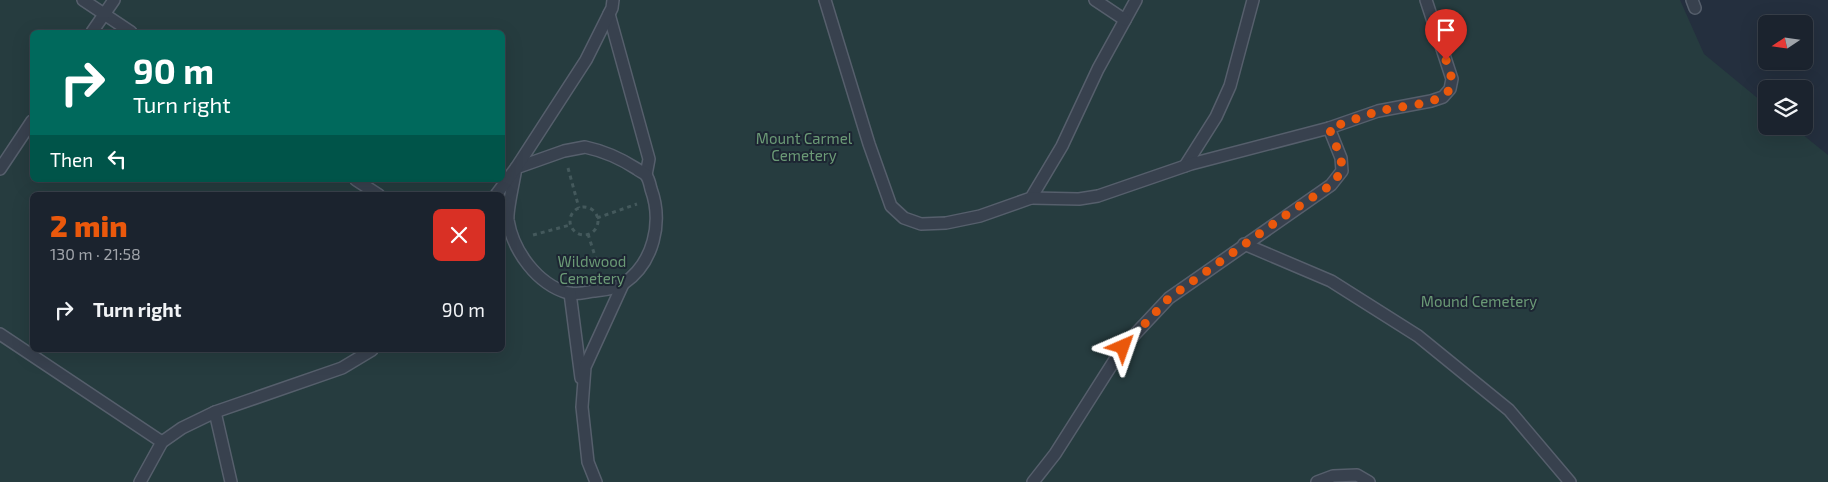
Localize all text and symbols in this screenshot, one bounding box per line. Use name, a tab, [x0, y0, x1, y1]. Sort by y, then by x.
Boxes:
pin	[1425, 9, 1467, 60]
north arrow	[1758, 15, 1812, 70]
map controls	[1758, 15, 1813, 135]
icon: arrive	[1432, 16, 1460, 44]
text: 90 m	[133, 49, 214, 91]
icon: right	[50, 50, 115, 115]
button: layers	[1758, 80, 1813, 135]
text: Turn right	[133, 91, 231, 117]
park label: Mount Carmel Cemetery	[756, 129, 853, 164]
icon: left	[103, 145, 131, 173]
text: Then	[50, 148, 93, 171]
text: 2 min	[50, 207, 128, 243]
button: close	[433, 209, 485, 261]
text: 130 m · 21:58	[50, 244, 141, 263]
park label: Wildwood Cemetery	[558, 252, 626, 287]
park label: Mound Cemetery	[1421, 292, 1537, 310]
icon: right	[50, 296, 78, 324]
text: Turn right	[93, 298, 181, 321]
text: 90 m	[442, 298, 485, 321]
position arrow	[1096, 320, 1148, 372]

